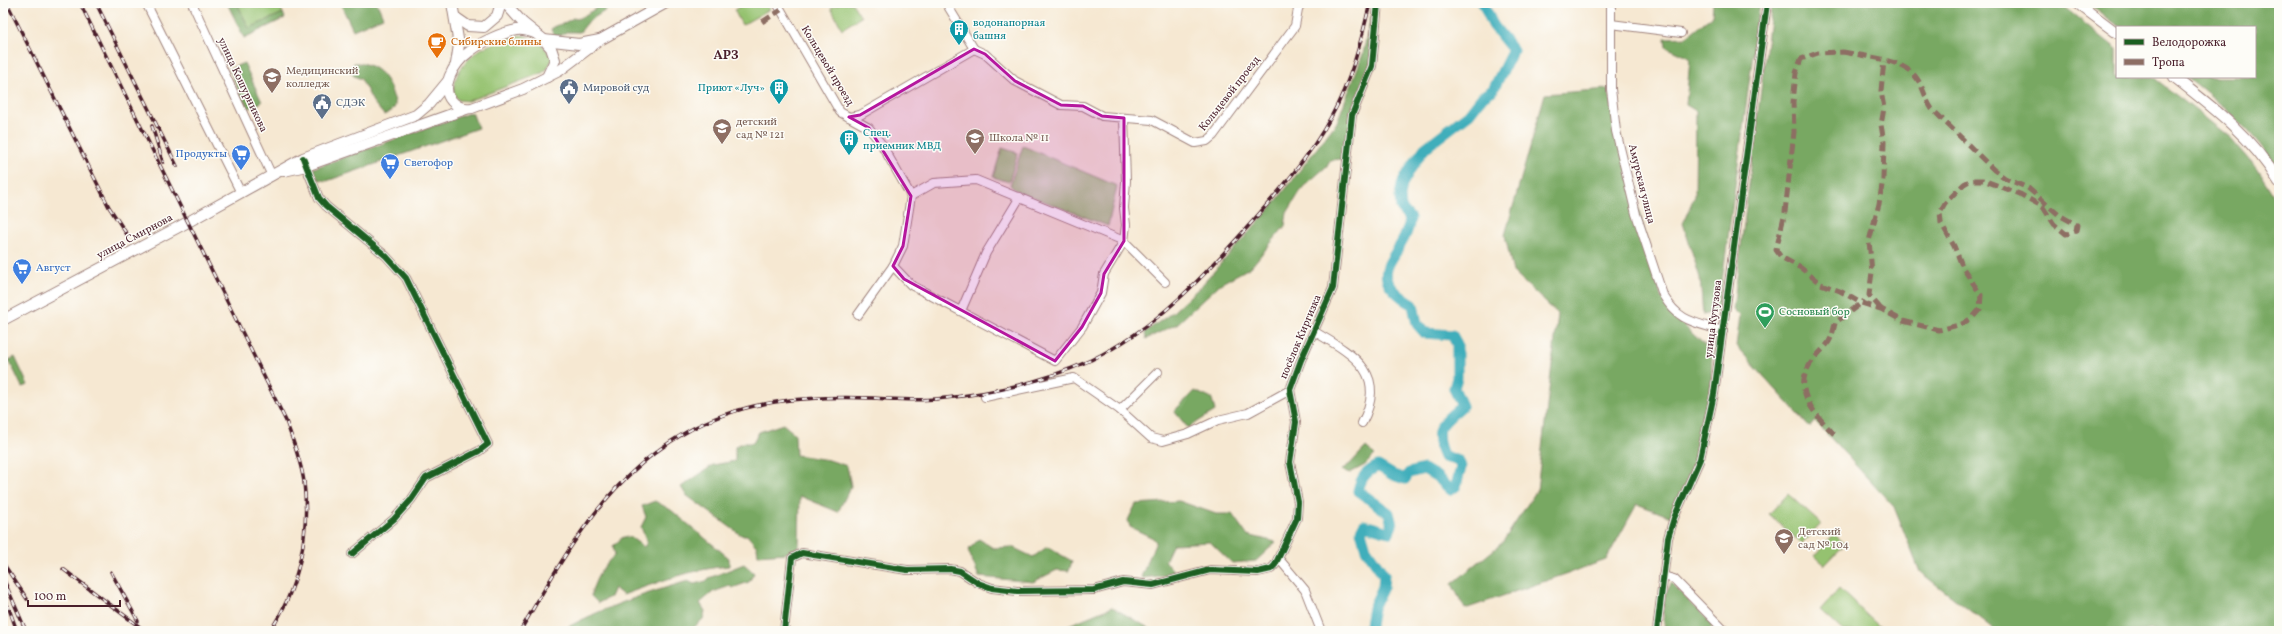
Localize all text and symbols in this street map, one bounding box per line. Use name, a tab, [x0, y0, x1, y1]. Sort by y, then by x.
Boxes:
place label: водонапорная башня	[973, 16, 1045, 44]
building icon: водонапорная башня	[948, 18, 970, 46]
street label: Кольцевой проезд	[797, 23, 857, 110]
legend	[2116, 26, 2256, 78]
cafe icon: Сибирские блины	[426, 31, 448, 59]
street label: улица Кошурникова	[213, 35, 271, 135]
place label: Сибирские блины	[451, 35, 542, 50]
text: Велодорожка	[2152, 35, 2226, 51]
district label: АРЗ	[713, 47, 739, 65]
street label: Кольцевой проезд	[1196, 53, 1264, 135]
text: Тропа	[2152, 55, 2185, 71]
place label: Медицинский колледж	[286, 64, 359, 92]
school or university icon: Медицинский колледж	[261, 66, 283, 94]
public building icon: Мировой суд	[558, 77, 580, 105]
building icon: Приют «Луч»	[768, 77, 790, 105]
place label: Мировой суд	[583, 81, 650, 96]
place label: Приют «Луч»	[698, 81, 765, 96]
public building icon: СДЭК	[311, 92, 333, 120]
place label: СДЭК	[336, 96, 366, 111]
place label: детский сад № 121	[736, 115, 784, 143]
school or university icon: детский сад № 121	[711, 117, 733, 145]
place label: Спец. приемник МВД	[863, 126, 941, 154]
school or university icon: Школа № 11	[964, 127, 986, 155]
building icon: Спец. приемник МВД	[838, 128, 860, 156]
place label: Школа № 11	[989, 131, 1049, 146]
supermarket icon: Продукты	[230, 143, 252, 171]
street label: Амурская улица	[1624, 143, 1658, 226]
place label: Продукты	[175, 147, 227, 162]
supermarket icon: Светофор	[379, 152, 401, 180]
place label: Светофор	[404, 156, 453, 171]
street label: улица Смирнова	[94, 210, 176, 263]
supermarket icon: Август	[11, 257, 33, 285]
place label: Август	[36, 261, 71, 276]
street label: улица Кутузова	[1702, 279, 1726, 359]
street label: посёлок Киргизка	[1276, 292, 1326, 382]
sports icon: Сосновый бор	[1754, 301, 1776, 329]
place label: Сосновый бор	[1779, 305, 1850, 320]
place label: Детский сад № 104	[1798, 525, 1849, 553]
school or university icon: Детский сад № 104	[1773, 527, 1795, 555]
scale bar	[28, 582, 120, 608]
text: 100 m	[34, 589, 67, 605]

